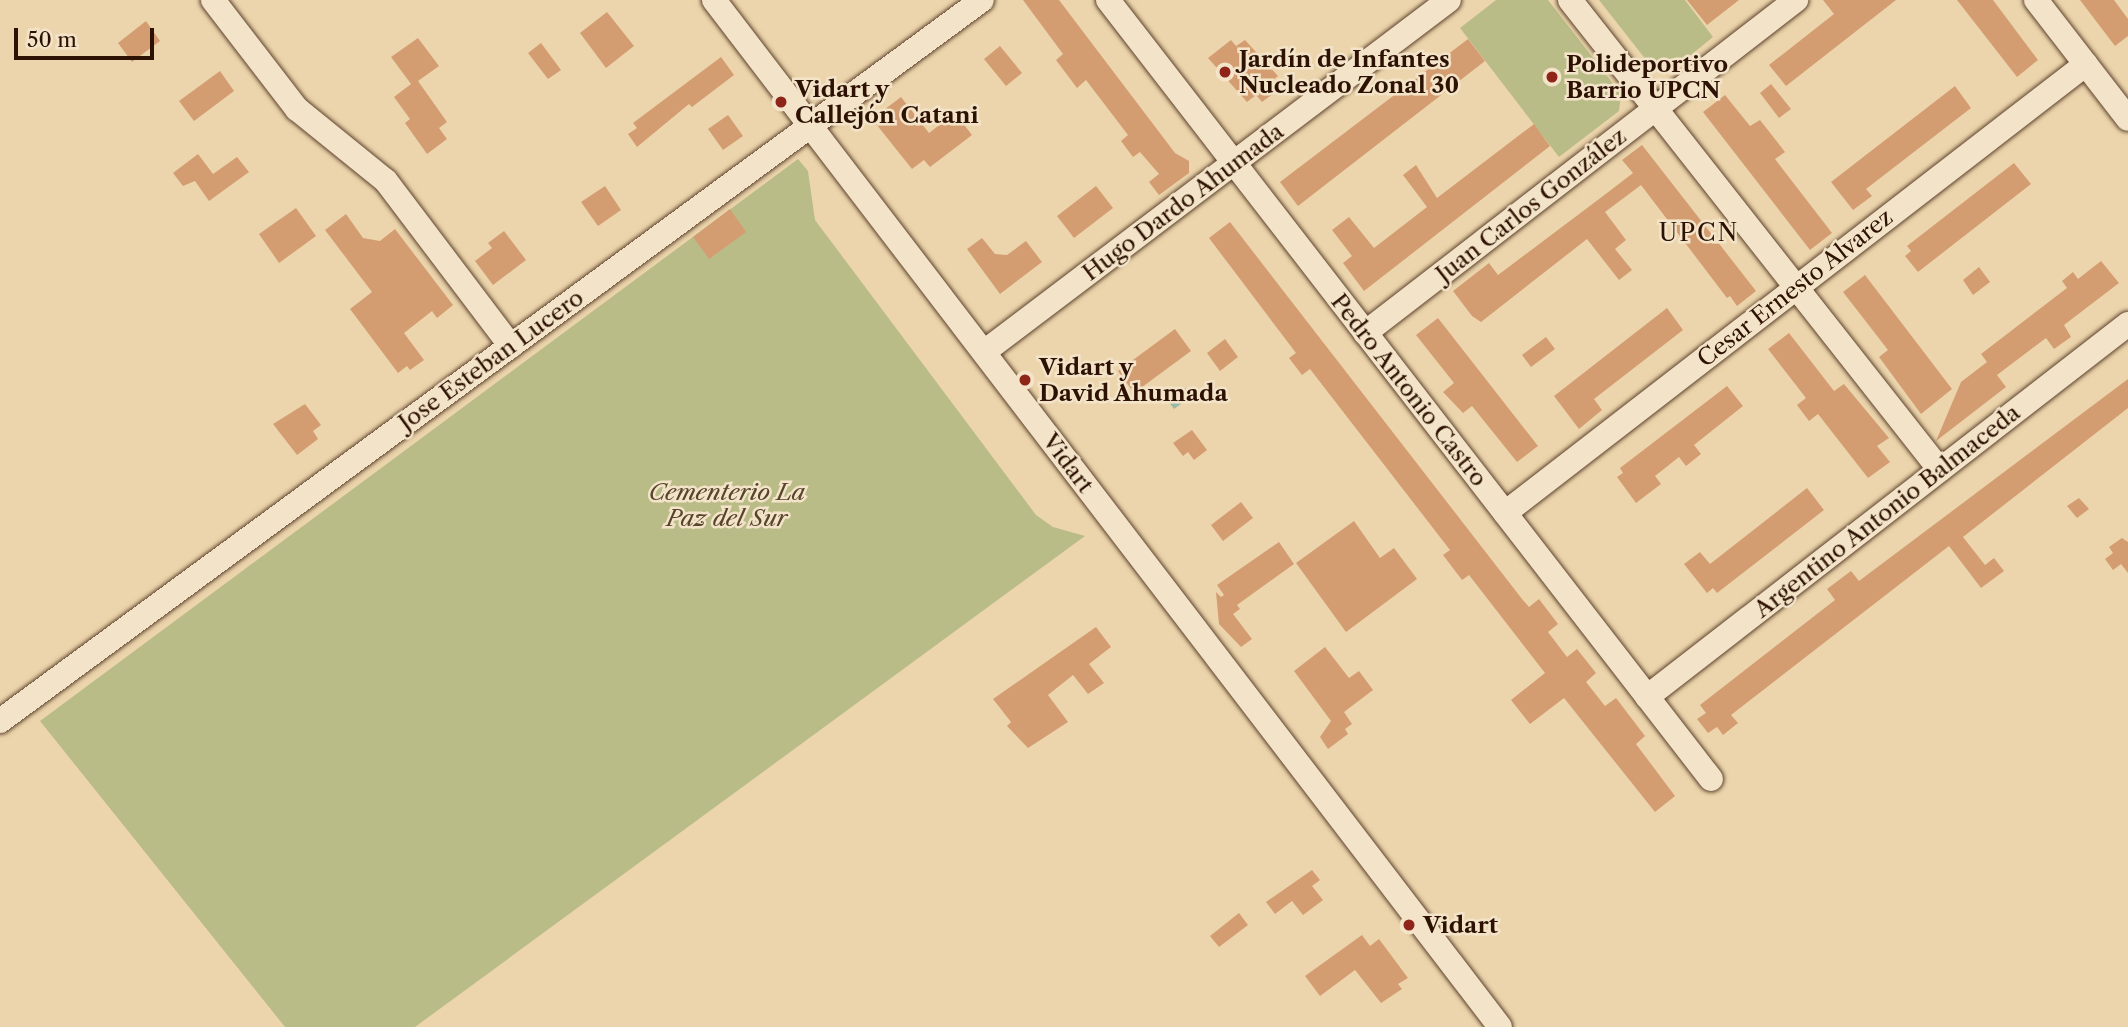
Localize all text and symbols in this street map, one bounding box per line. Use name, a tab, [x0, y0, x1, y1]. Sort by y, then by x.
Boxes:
scale bar	[18, 14, 158, 58]
text: 50 m	[27, 27, 77, 52]
place label: Jardín de Infantes Nucleado Zonal 30	[1239, 45, 1459, 99]
place label: Polideportivo Barrio UPCN	[1566, 50, 1728, 104]
marker: Jardín de Infantes Nucleado Zonal 30	[1217, 64, 1233, 80]
marker: Polideportivo Barrio UPCN	[1544, 69, 1560, 85]
place label: Vidart y Callejón Catani	[795, 75, 979, 129]
marker: Vidart y Callejón Catani	[773, 94, 789, 110]
street label: Hugo Dardo Ahumada	[1077, 117, 1289, 287]
street label: Juan Carlos González	[1430, 122, 1632, 288]
street label: Cesar Ernesto Alvarez	[1691, 203, 1899, 373]
district label: UPCN	[1659, 219, 1739, 247]
street label: Jose Esteban Lucero	[393, 284, 589, 436]
street label: Pedro Antonio Castro	[1325, 288, 1493, 492]
place label: Vidart y David Ahumada	[1039, 353, 1229, 407]
marker: Vidart y David Ahumada	[1017, 372, 1033, 388]
street label: Argentino Antonio Balmaceda	[1748, 398, 2026, 624]
street label: Vidart	[1037, 428, 1099, 498]
park label: Cementerio La Paz del Sur	[649, 478, 805, 532]
place label: Vidart	[1423, 911, 1498, 939]
marker: Vidart	[1401, 917, 1417, 933]

